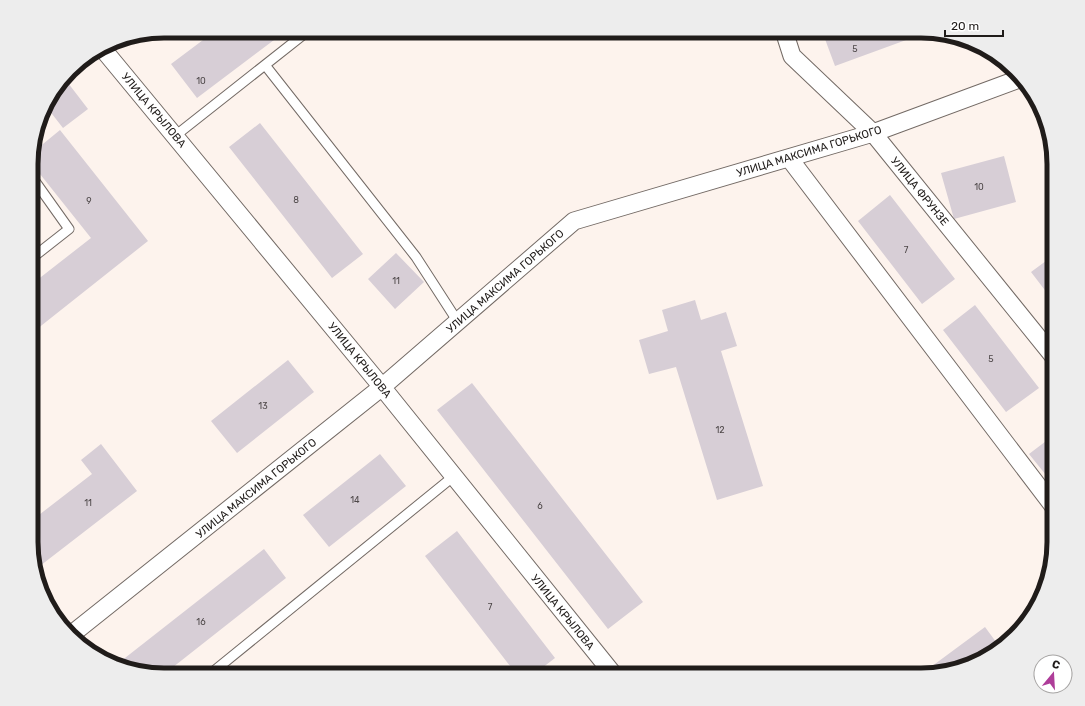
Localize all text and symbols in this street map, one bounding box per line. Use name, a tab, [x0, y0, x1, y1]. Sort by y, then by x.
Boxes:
scale bar	[945, 12, 1003, 38]
text: 20 m	[951, 19, 979, 33]
house number: 5	[852, 44, 858, 54]
street label: УЛИЦА КРЫЛОВА	[119, 70, 189, 151]
house number: 10	[196, 76, 206, 86]
street label: УЛИЦА МАКСИМА ГОРЬКОГО	[735, 123, 883, 180]
street label: УЛИЦА ФРУНЗЕ	[888, 154, 951, 228]
house number: 10	[974, 182, 984, 192]
house number: 8	[293, 195, 299, 205]
house number: 9	[86, 196, 92, 206]
street label: УЛИЦА МАКСИМА ГОРЬКОГО	[444, 227, 567, 336]
house number: 7	[904, 245, 909, 255]
house number: 11	[392, 276, 400, 286]
street label: УЛИЦА КРЫЛОВА	[325, 320, 394, 401]
house number: 5	[988, 354, 994, 364]
house number: 13	[258, 401, 268, 411]
house number: 12	[715, 425, 725, 435]
street label: УЛИЦА МАКСИМА ГОРЬКОГО	[194, 436, 319, 541]
house number: 14	[350, 495, 360, 505]
house number: 11	[84, 498, 92, 508]
house number: 6	[537, 501, 543, 511]
street label: УЛИЦА КРЫЛОВА	[528, 572, 597, 653]
house number: 7	[488, 602, 493, 612]
house number: 16	[196, 617, 206, 627]
north arrow	[1033, 654, 1073, 694]
text: С	[1050, 658, 1062, 672]

